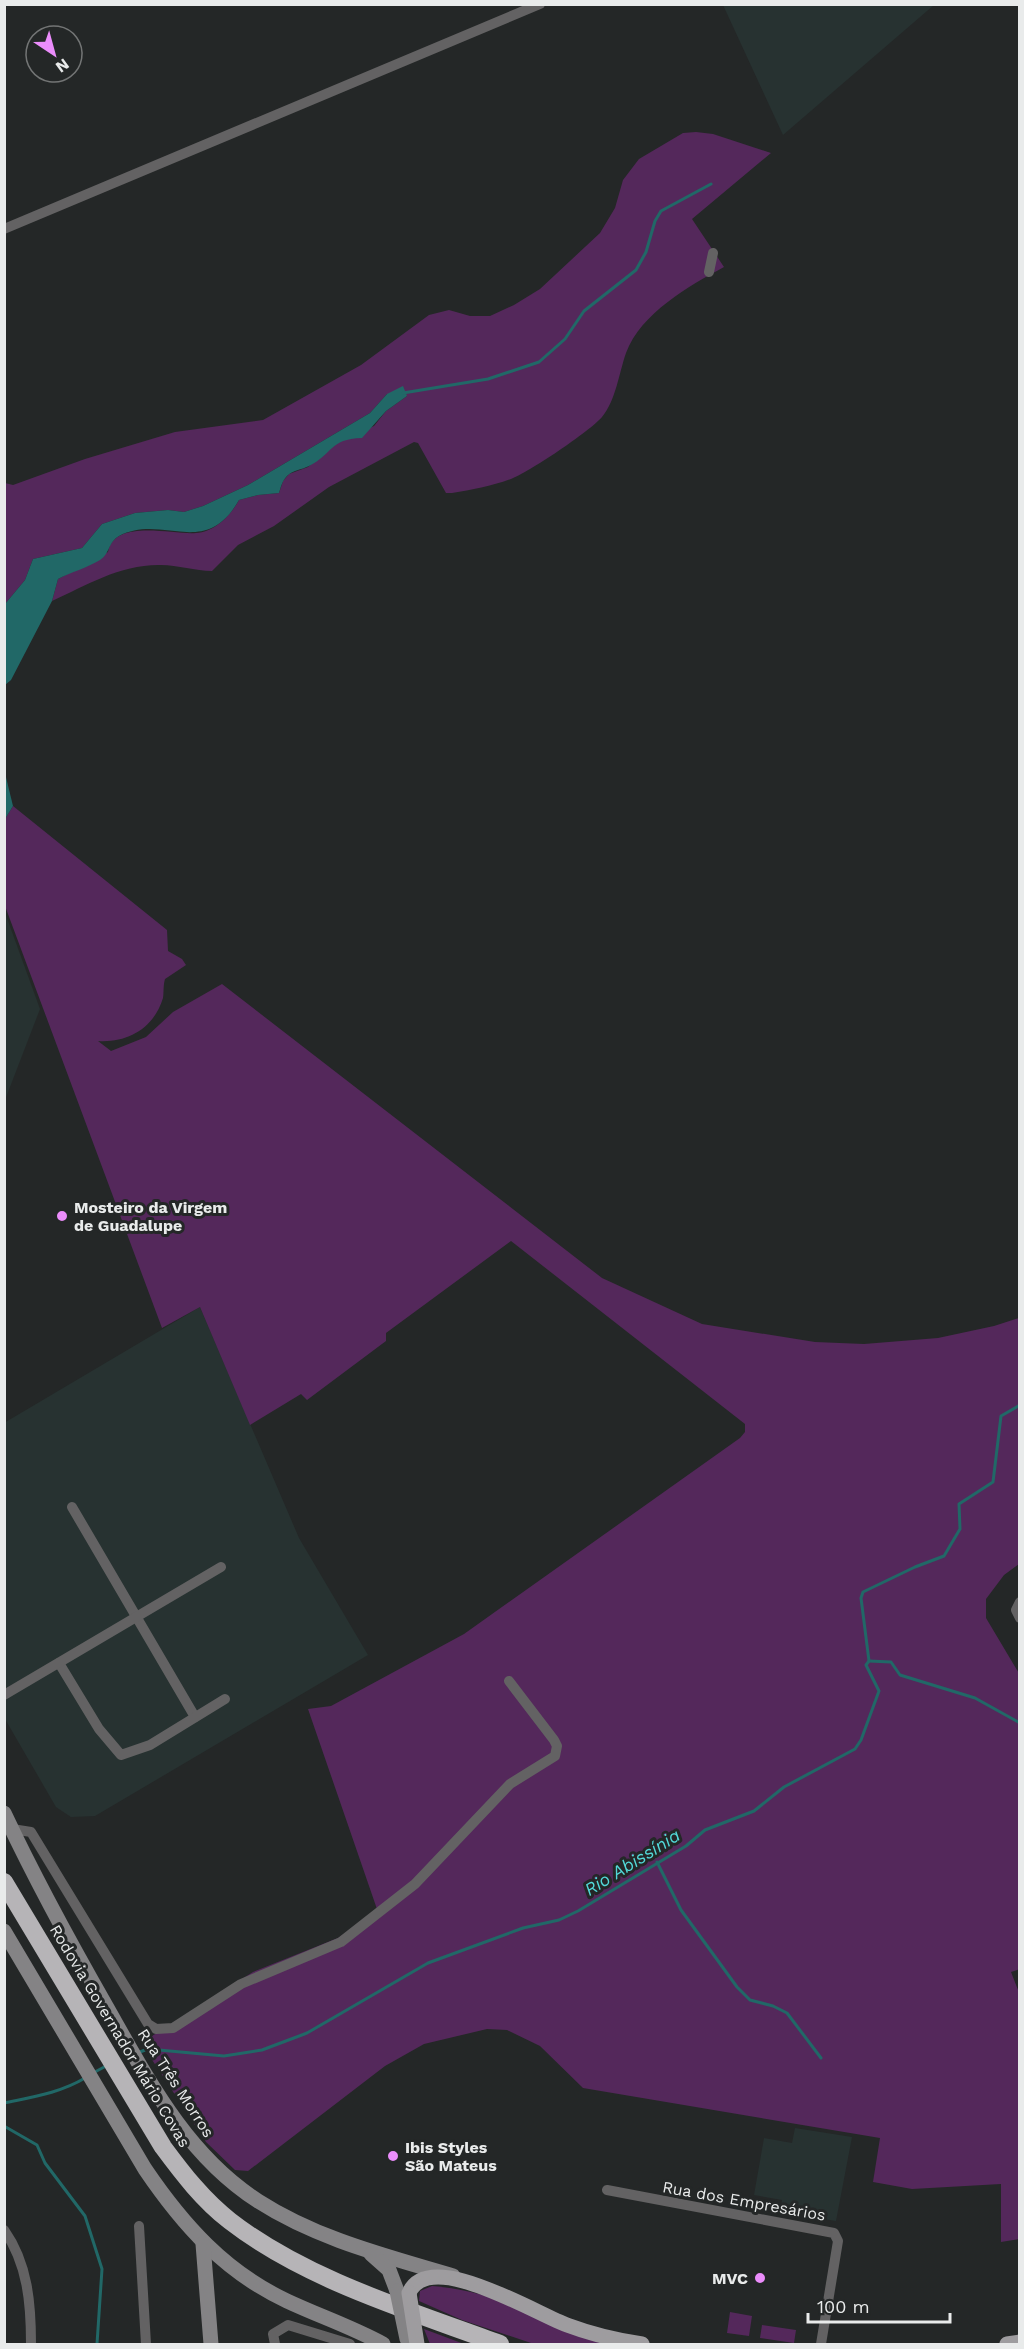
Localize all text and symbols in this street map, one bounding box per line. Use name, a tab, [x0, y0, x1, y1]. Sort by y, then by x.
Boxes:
north arrow	[24, 24, 84, 84]
text: N	[52, 55, 73, 77]
place label: Mosteiro da Virgem de Guadalupe	[74, 1198, 227, 1235]
marker: Mosteiro da Virgem de Guadalupe	[55, 1209, 69, 1223]
water label: Rio Abissínia	[580, 1824, 684, 1900]
street label: Rodovia Governador Mário Covas	[46, 1921, 194, 2151]
street label: Rua Três Morros	[134, 2025, 218, 2141]
place label: Ibis Styles São Mateus	[405, 2138, 497, 2175]
marker: Ibis Styles São Mateus	[386, 2149, 400, 2163]
street label: Rua dos Empresários	[661, 2177, 827, 2225]
place label: MVC	[712, 2269, 748, 2288]
marker: MVC	[753, 2271, 767, 2285]
scale bar	[808, 2286, 950, 2324]
text: 100 m	[817, 2296, 870, 2317]

